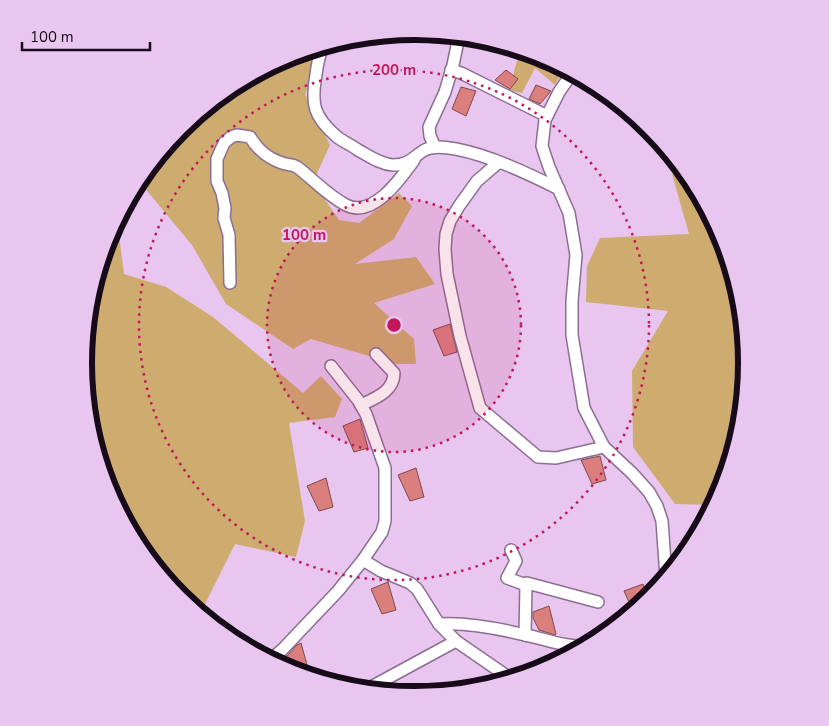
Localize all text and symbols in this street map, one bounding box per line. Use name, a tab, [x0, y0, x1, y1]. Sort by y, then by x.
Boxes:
scale bar	[22, 20, 150, 52]
text: 100 m	[30, 27, 74, 47]
text: 200 m	[372, 60, 416, 80]
text: 100 m	[282, 225, 326, 245]
centre of rings	[385, 316, 403, 334]

